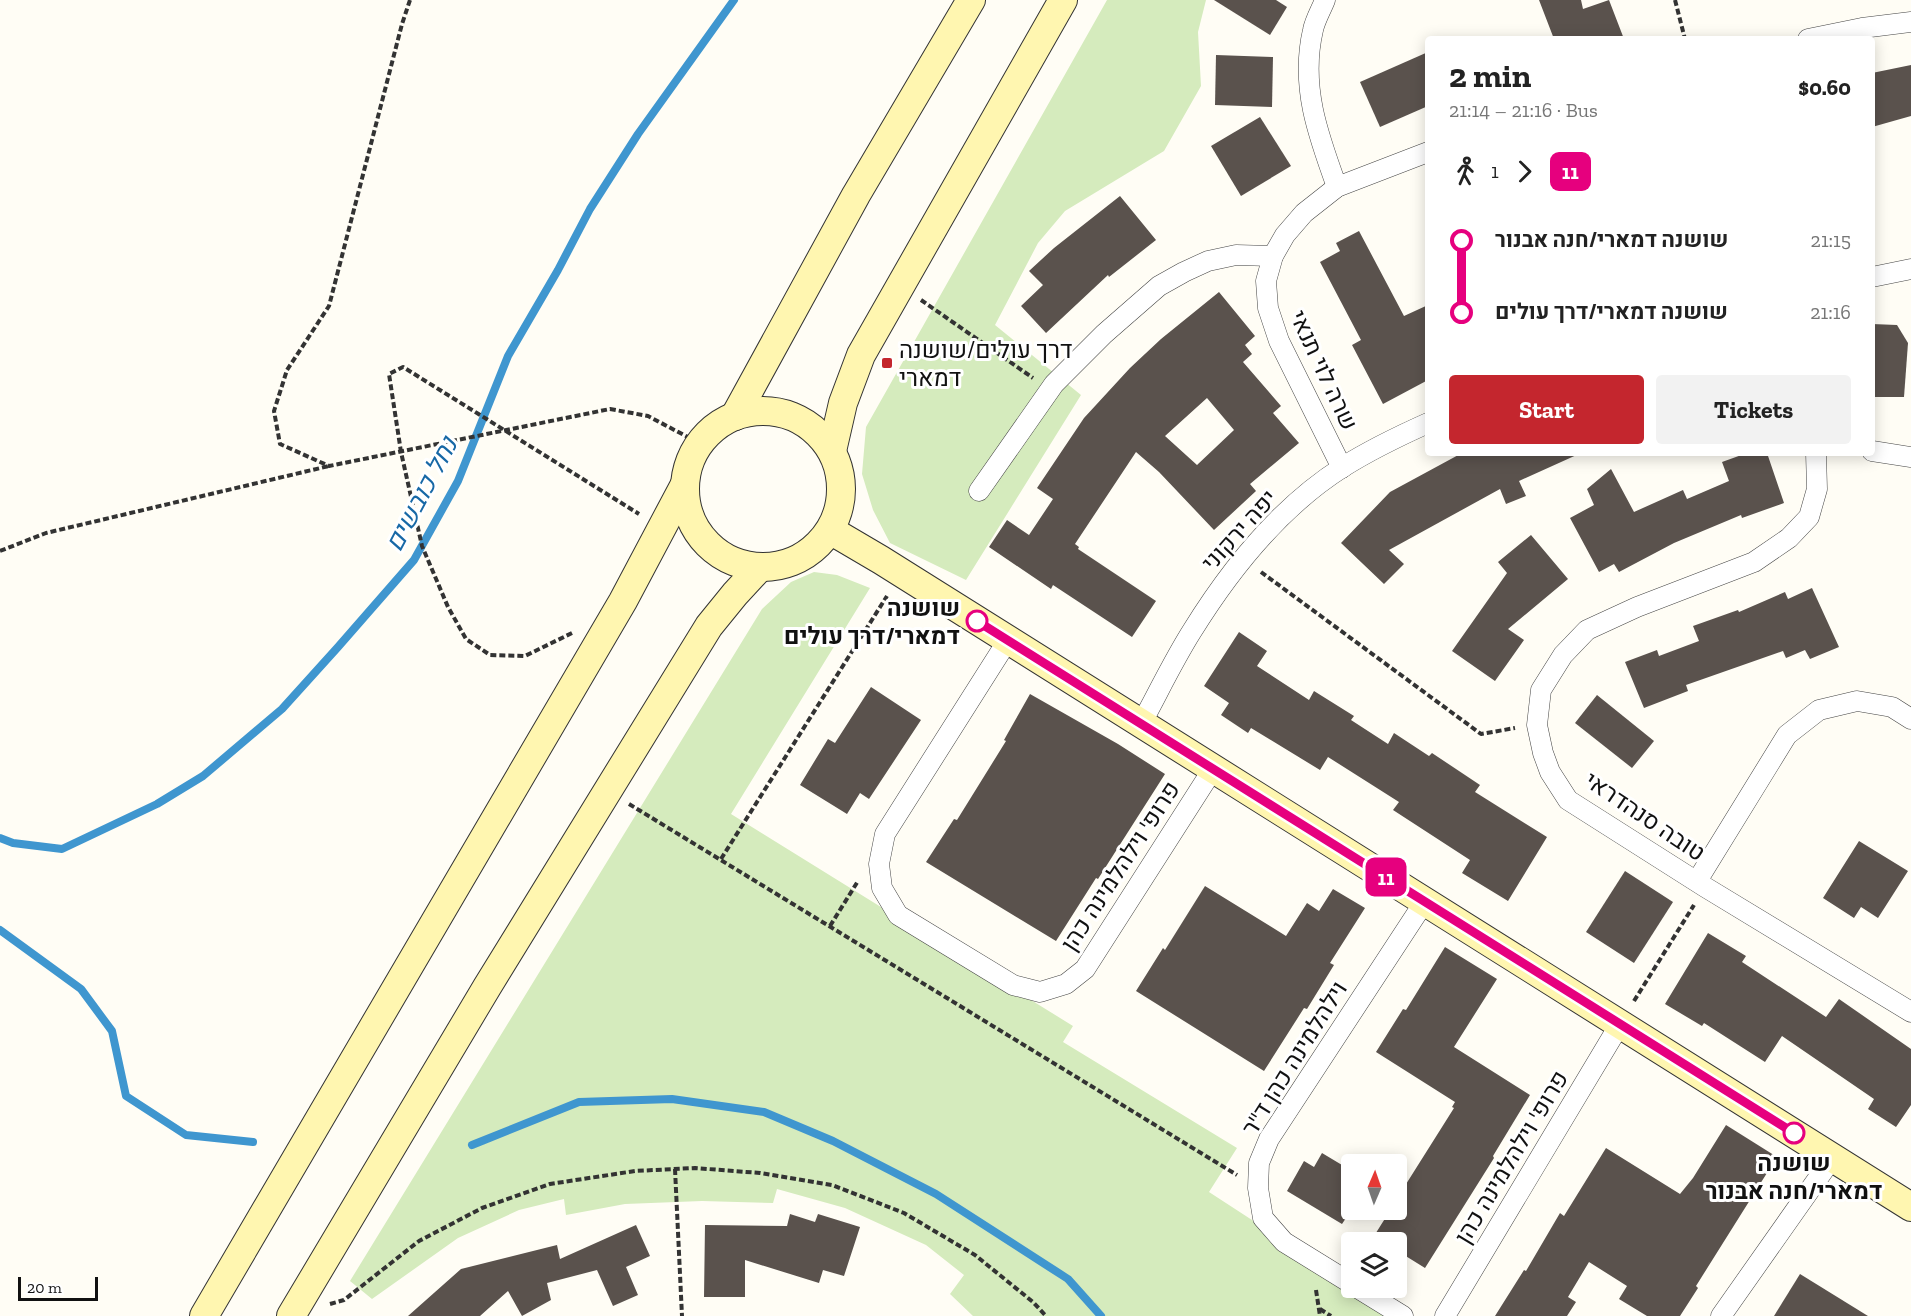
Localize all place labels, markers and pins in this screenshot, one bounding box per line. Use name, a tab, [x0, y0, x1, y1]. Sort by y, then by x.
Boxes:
place label: דרך עולים/שושנה דמארי	[899, 335, 1073, 392]
marker: דרך עולים/שושנה דמארי	[880, 356, 894, 370]
place label: שושנה דמארי/דרך עולים	[784, 593, 960, 650]
marker: שושנה דמארי/דרך עולים	[966, 610, 988, 632]
marker: שושנה דמארי/חנה אבנור	[1783, 1122, 1805, 1144]
place label: שושנה דמארי/חנה אבנור	[1706, 1148, 1882, 1205]

